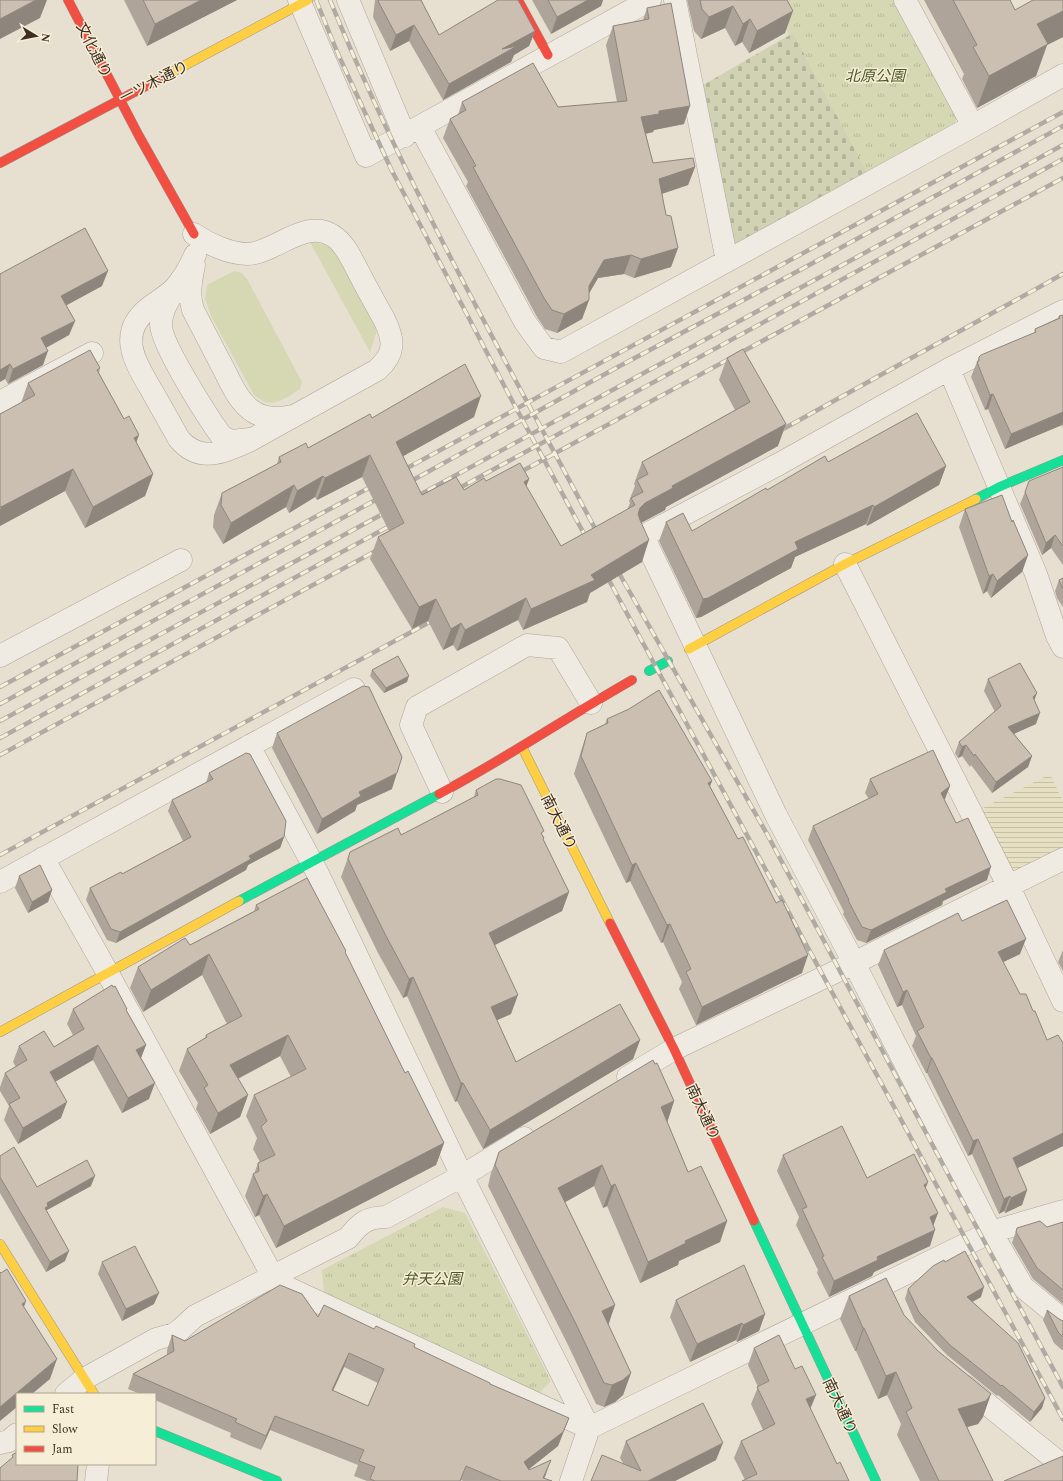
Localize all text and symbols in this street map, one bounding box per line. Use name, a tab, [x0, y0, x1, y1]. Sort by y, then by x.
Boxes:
north arrow	[16, 16, 56, 56]
street label: 文化通り	[70, 18, 117, 82]
text: N	[36, 32, 55, 44]
street label: 一ツ木通り	[116, 55, 193, 110]
park label: 北原公園	[845, 65, 907, 88]
street label: 南大通り	[535, 790, 582, 854]
street label: 南大通り	[679, 1080, 726, 1144]
park label: 弁天公園	[402, 1268, 464, 1291]
street label: 南大通り	[816, 1374, 863, 1438]
legend	[16, 1393, 156, 1465]
text: Fast	[52, 1400, 74, 1419]
text: Slow	[52, 1420, 78, 1439]
text: Jam	[52, 1440, 73, 1459]

